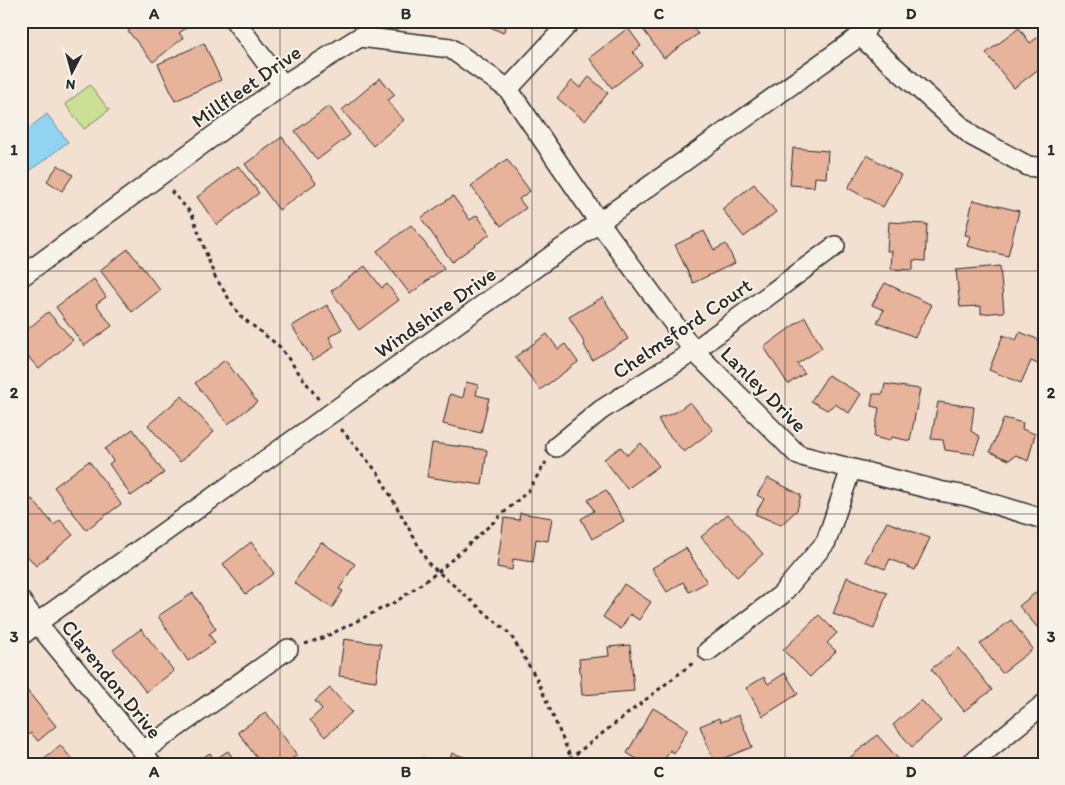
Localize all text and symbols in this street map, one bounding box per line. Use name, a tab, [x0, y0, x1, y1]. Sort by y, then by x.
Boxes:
text: A	[148, 4, 160, 23]
text: B	[401, 4, 412, 23]
text: C	[654, 4, 665, 23]
text: D	[906, 4, 917, 23]
street label: Millfleet Drive	[187, 39, 305, 133]
north arrow	[48, 48, 98, 98]
text: N	[65, 75, 76, 93]
text: 1	[10, 140, 18, 159]
text: 1	[1047, 140, 1055, 159]
street label: Windshire Drive	[369, 261, 501, 363]
street label: Chelmsford Court	[608, 272, 756, 384]
street label: Lanley Drive	[716, 341, 812, 437]
text: 2	[10, 383, 19, 402]
text: 2	[1047, 383, 1056, 402]
street label: Clarendon Drive	[56, 615, 168, 743]
text: 3	[10, 627, 19, 646]
text: 3	[1047, 627, 1056, 646]
text: A	[148, 762, 160, 781]
text: B	[401, 762, 412, 781]
text: C	[654, 762, 665, 781]
text: D	[906, 762, 917, 781]

